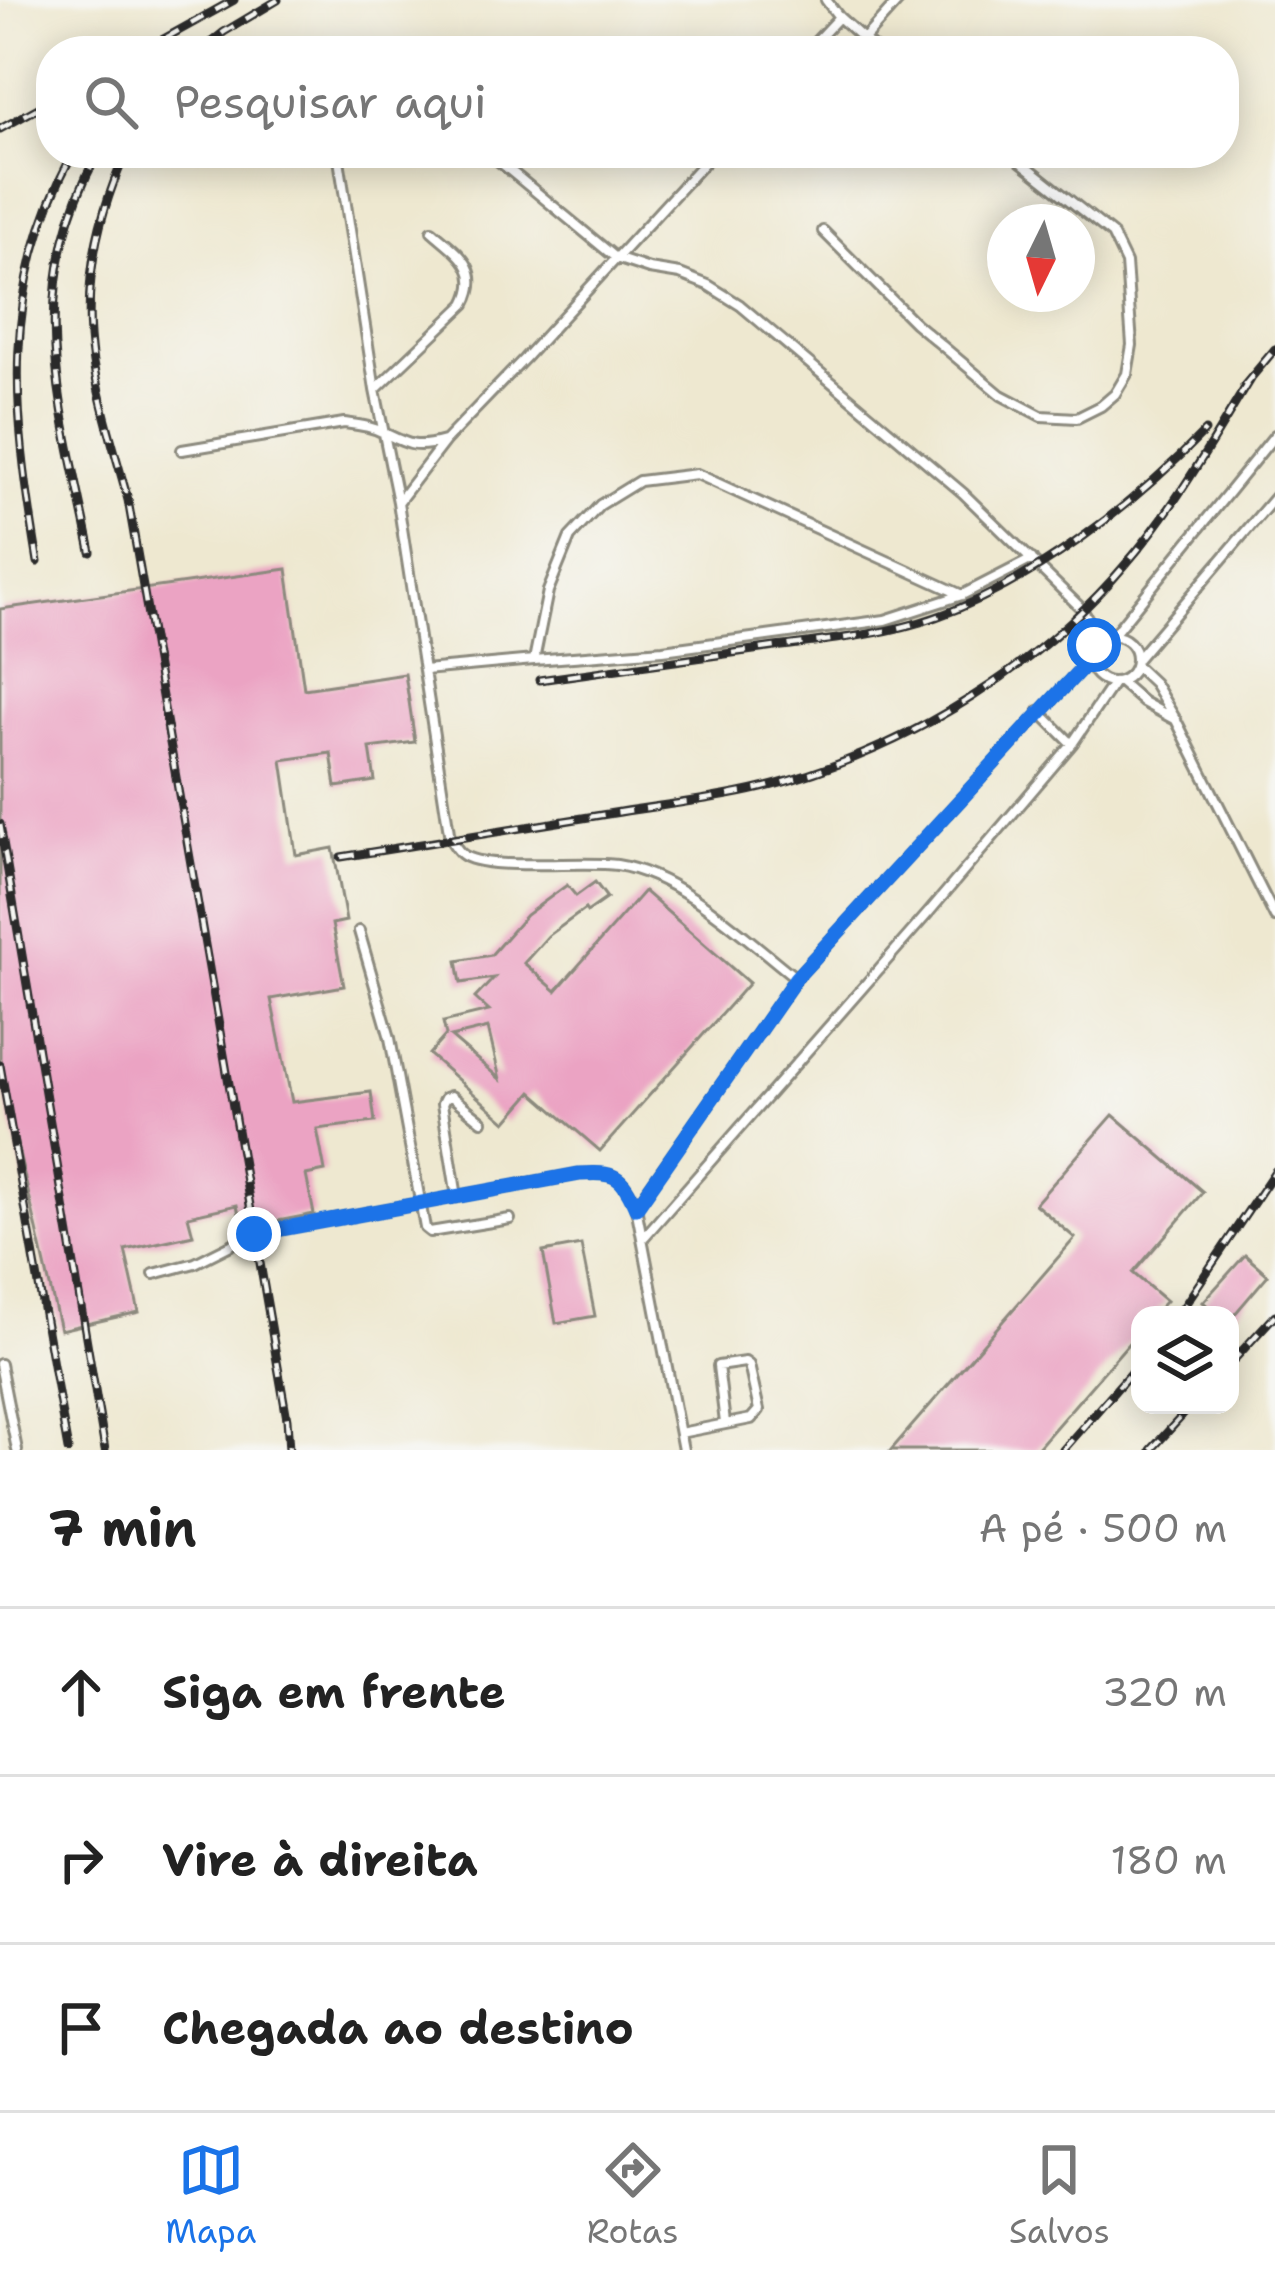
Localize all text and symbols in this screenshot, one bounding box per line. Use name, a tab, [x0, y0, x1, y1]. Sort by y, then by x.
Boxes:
search box	[36, 36, 1239, 168]
icon: search	[78, 69, 144, 135]
text: Pesquisar aqui	[174, 72, 487, 132]
north arrow	[987, 204, 1095, 312]
route start	[1067, 618, 1121, 672]
route end	[227, 1207, 281, 1261]
map controls	[1131, 1306, 1239, 1414]
button: layers	[1131, 1306, 1239, 1414]
text: 7 min	[48, 1494, 197, 1562]
text: A pé · 500 m	[979, 1502, 1227, 1554]
icon: ahead	[48, 1659, 114, 1725]
text: Siga em frente	[162, 1662, 506, 1722]
text: 320 m	[1102, 1666, 1227, 1718]
icon: right	[48, 1827, 114, 1893]
text: Vire à direita	[162, 1830, 478, 1890]
text: 180 m	[1111, 1834, 1227, 1886]
icon: arrive	[48, 1995, 114, 2061]
text: Chegada ao destino	[162, 1998, 634, 2058]
tab: Mapa	[165, 2137, 256, 2254]
tab: Rotas	[587, 2137, 679, 2254]
tab: Salvos	[1009, 2137, 1110, 2254]

